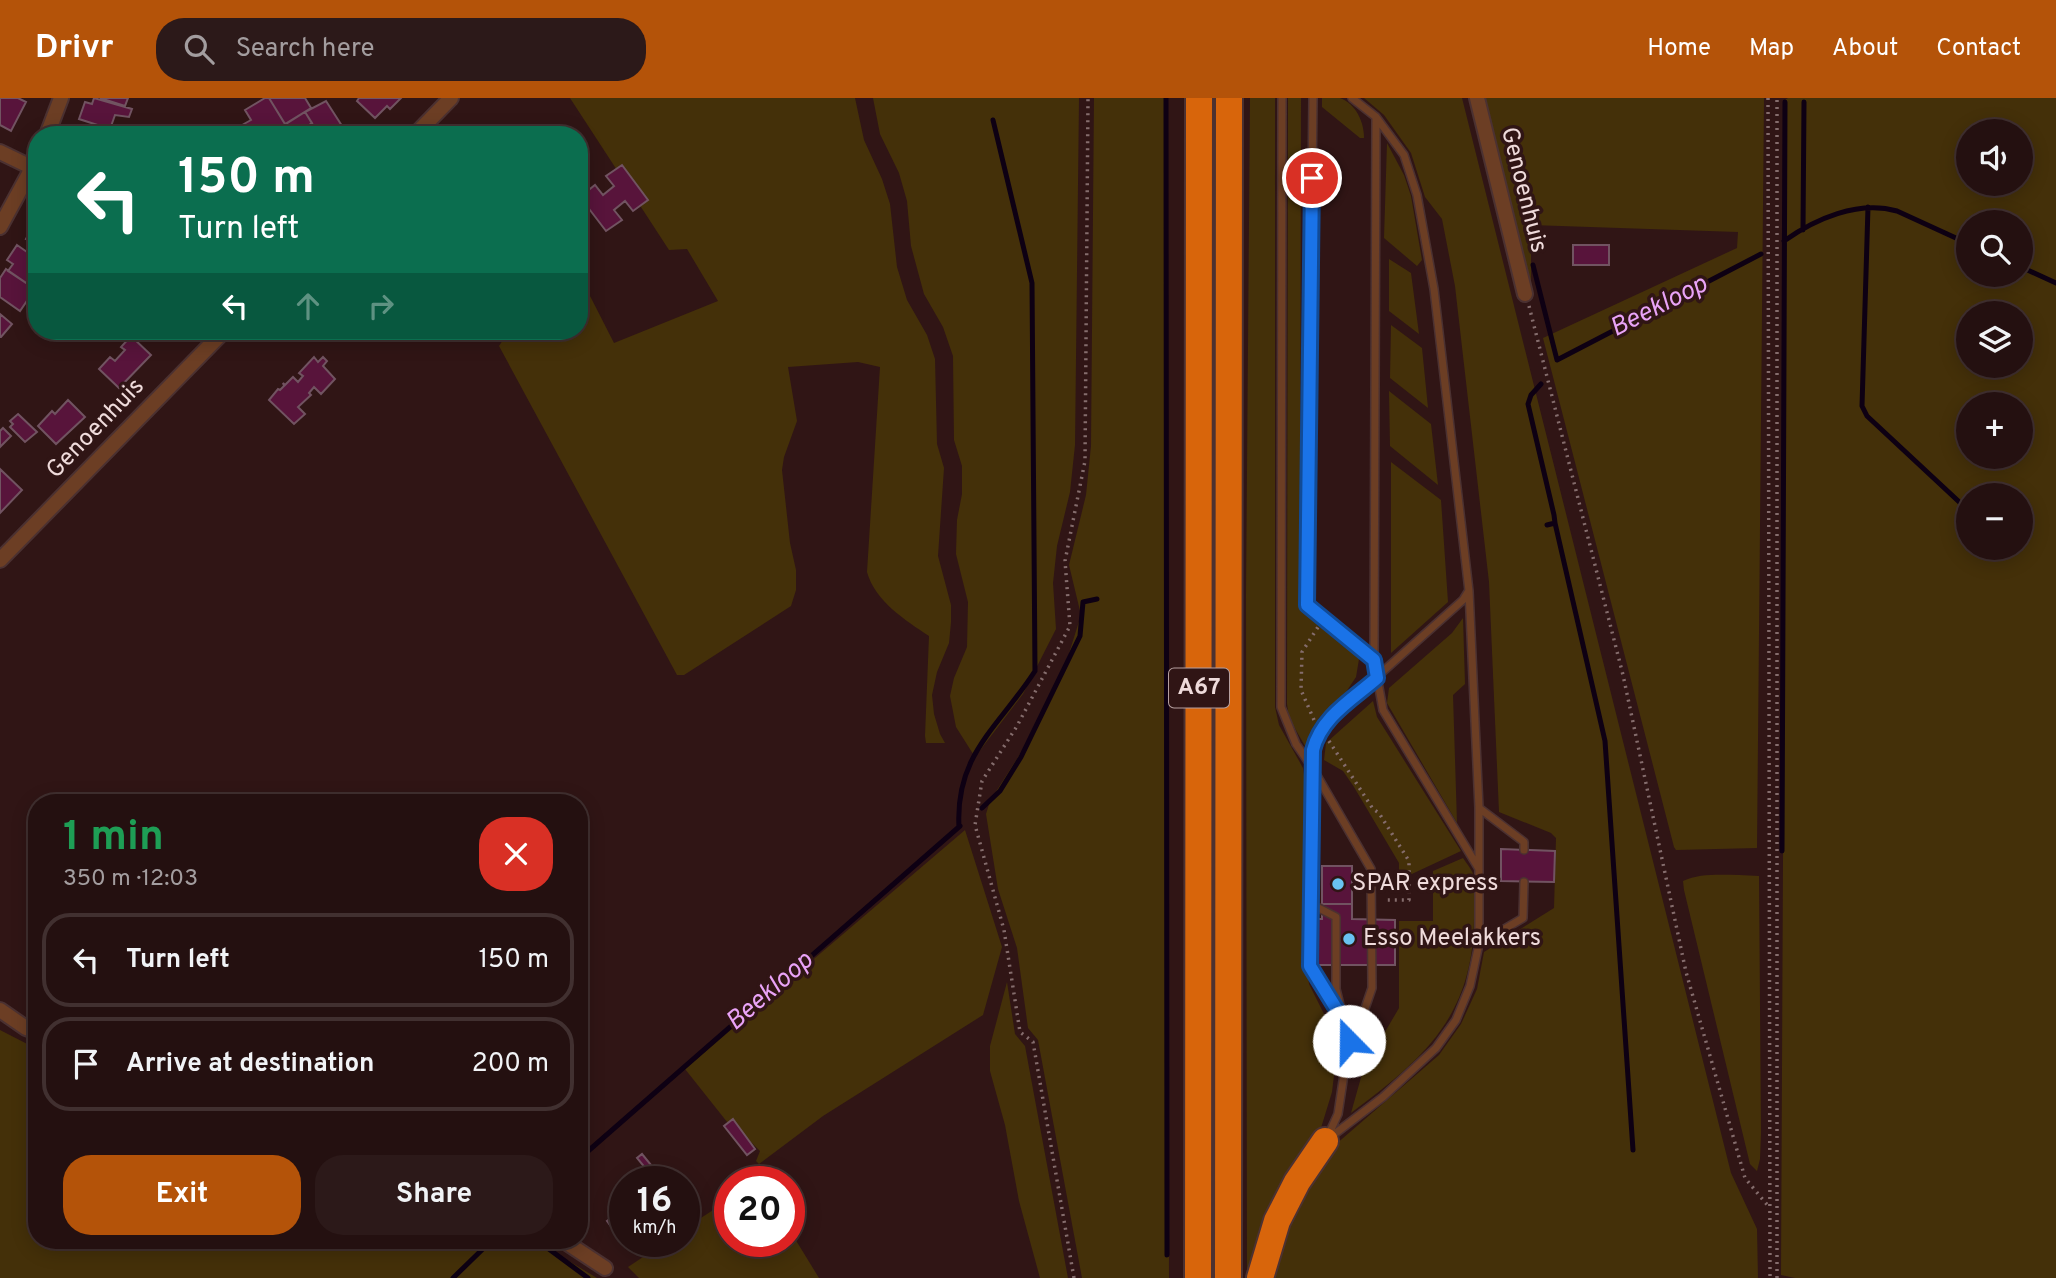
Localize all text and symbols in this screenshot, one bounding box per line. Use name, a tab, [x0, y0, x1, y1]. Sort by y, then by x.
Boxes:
search box	[156, 18, 646, 81]
text: Drivr	[35, 28, 114, 70]
icon: search	[180, 30, 218, 68]
text: Search here	[236, 33, 375, 66]
text: Home	[1647, 34, 1711, 64]
text: Map	[1749, 34, 1794, 64]
text: About	[1832, 34, 1898, 64]
text: Contact	[1936, 34, 2021, 64]
map controls	[1956, 119, 2033, 560]
button: sound	[1956, 119, 2033, 196]
street label: Genoenhuis	[1493, 124, 1553, 256]
pin	[1282, 148, 1342, 208]
text: 150 m	[178, 149, 315, 211]
icon: left	[63, 154, 154, 245]
icon: arrive	[1293, 159, 1331, 197]
text: Turn left	[178, 210, 299, 250]
button: search	[1956, 210, 2033, 287]
water label: Beekloop	[1605, 268, 1714, 346]
icon: left	[216, 287, 254, 325]
icon: ahead	[289, 287, 327, 325]
icon: right	[362, 287, 400, 325]
button: layers	[1956, 301, 2033, 378]
street label: Genoenhuis	[41, 372, 151, 486]
button: +	[1956, 392, 2033, 469]
button: −	[1956, 483, 2033, 560]
road number: A67	[1169, 668, 1229, 708]
text: 1 min	[63, 812, 164, 865]
button: close	[479, 817, 553, 891]
text: 350 m · 12:03	[63, 865, 198, 894]
place label: SPAR express	[1352, 869, 1499, 899]
marker: SPAR express	[1330, 876, 1346, 892]
place label: Esso Meelakkers	[1363, 924, 1541, 954]
marker: Esso Meelakkers	[1341, 931, 1357, 947]
icon: left	[67, 941, 105, 979]
text: Turn left	[126, 944, 230, 977]
text: 150 m	[478, 944, 549, 977]
water label: Beekloop	[720, 945, 821, 1039]
position arrow	[1312, 1004, 1386, 1078]
icon: arrive	[67, 1045, 105, 1083]
text: Arrive at destination	[126, 1048, 374, 1081]
text: 200 m	[472, 1048, 549, 1081]
button: Exit	[63, 1155, 301, 1235]
button: Share	[315, 1155, 553, 1235]
speed limit sign: 20	[714, 1166, 805, 1257]
text: 16	[637, 1180, 672, 1224]
text: km/h	[633, 1217, 676, 1240]

